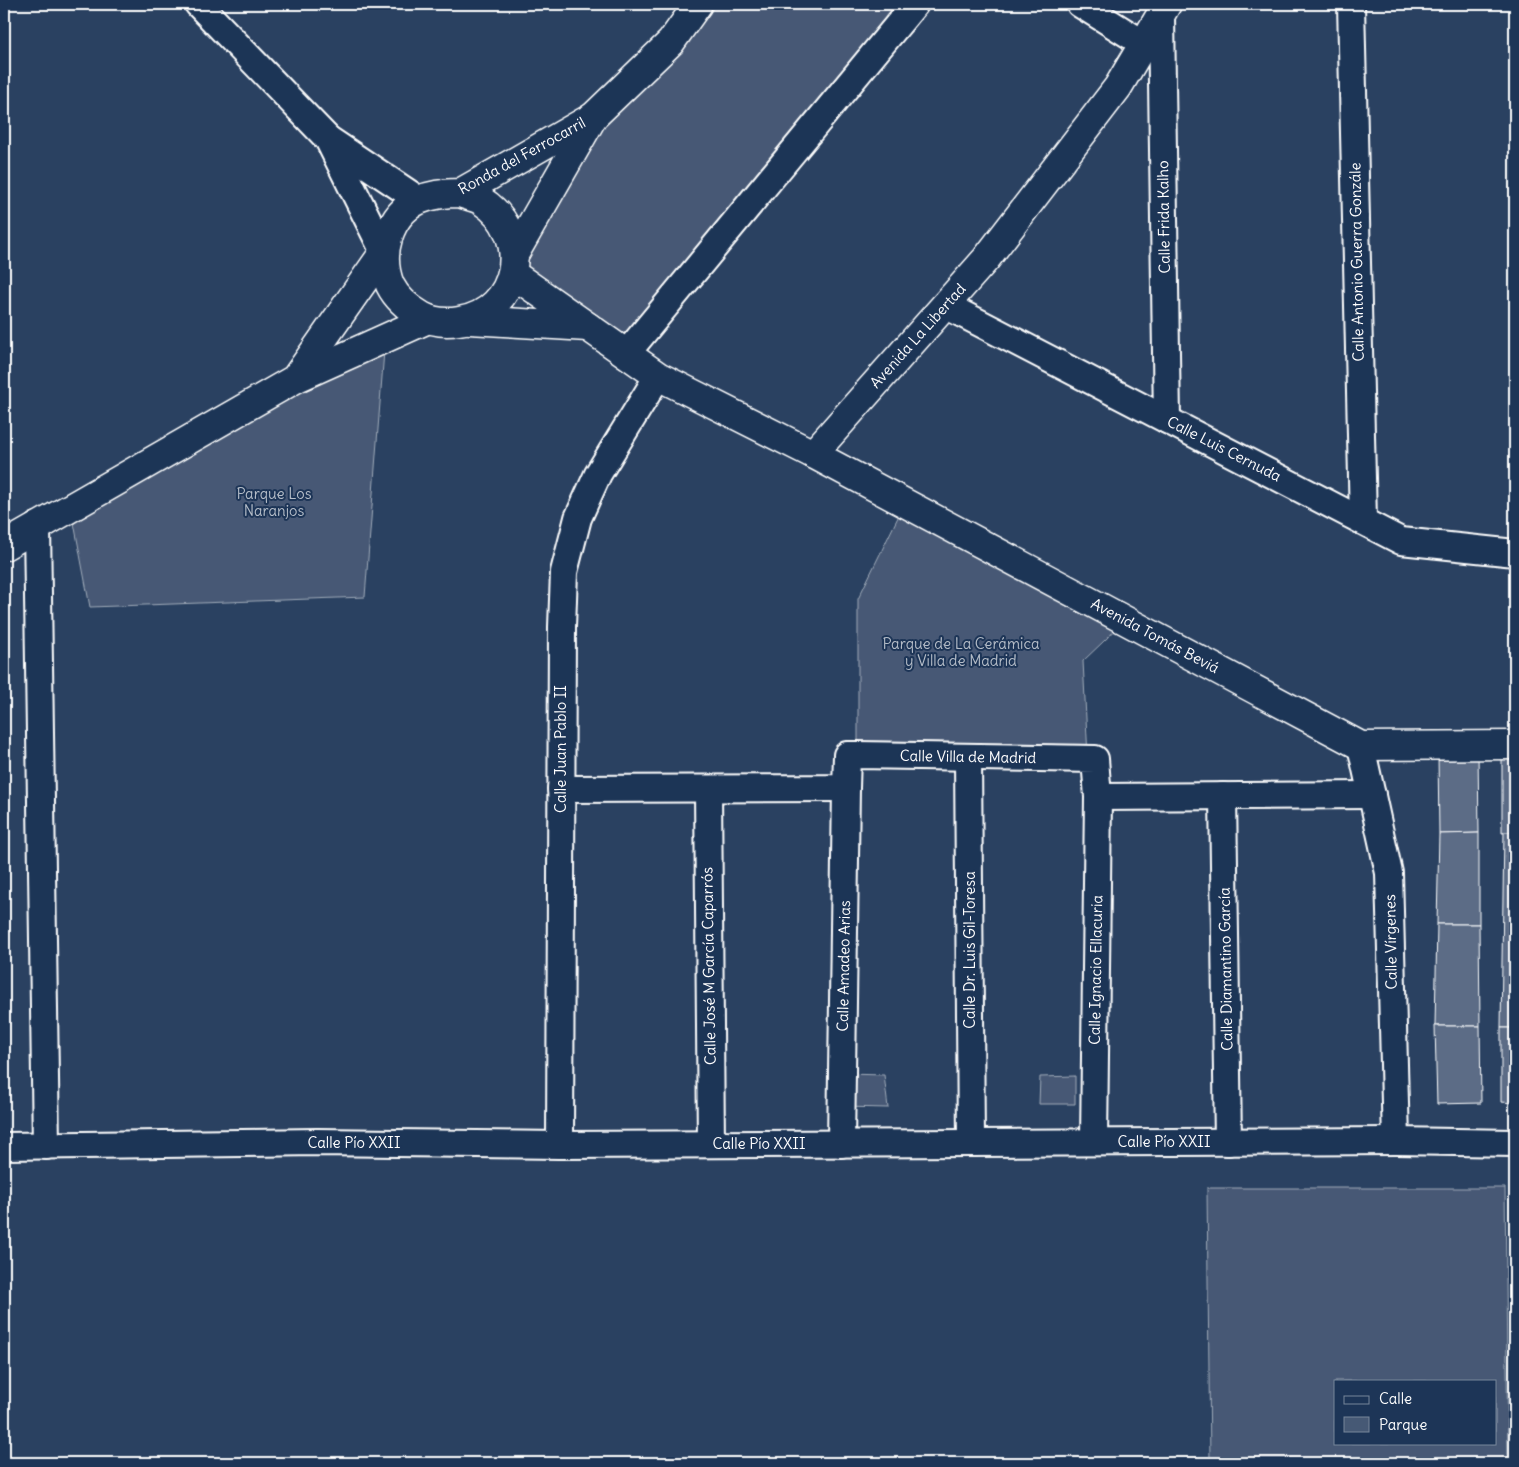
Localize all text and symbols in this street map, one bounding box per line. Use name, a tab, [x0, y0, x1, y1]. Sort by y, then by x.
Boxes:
street label: Ronda del Ferrocarril	[455, 113, 589, 198]
street label: Calle Frida Kalho	[1153, 160, 1174, 274]
street label: Calle Antonio Guerra Gonzále	[1345, 162, 1368, 362]
street label: Avenida La Libertad	[866, 279, 970, 392]
street label: Calle Luis Cernuda	[1164, 412, 1285, 486]
park label: Parque Los Naranjos	[236, 484, 312, 520]
street label: Avenida Tomás Beviá	[1088, 594, 1223, 678]
park label: Parque de La Cerámica y Villa de Madrid	[882, 634, 1040, 670]
street label: Calle Juan Pablo II	[551, 685, 570, 813]
street label: Calle Villa de Madrid	[900, 746, 1037, 767]
street label: Calle José M García Caparrós	[697, 867, 720, 1065]
street label: Calle Dr. Luis Gil-Toresa	[960, 871, 979, 1029]
street label: Calle Diamantino García	[1215, 887, 1236, 1051]
street label: Calle Ignacio Ellacuria	[1085, 894, 1106, 1045]
street label: Calle Vírgenes	[1380, 894, 1401, 990]
street label: Calle Amadeo Arias	[833, 900, 854, 1032]
street label: Calle Pío XXII	[1118, 1132, 1210, 1151]
street label: Calle Pío XXII	[308, 1133, 400, 1152]
street label: Calle Pío XXII	[713, 1134, 805, 1153]
legend	[1334, 1380, 1496, 1444]
text: Calle	[1379, 1389, 1412, 1408]
text: Parque	[1379, 1415, 1427, 1434]

